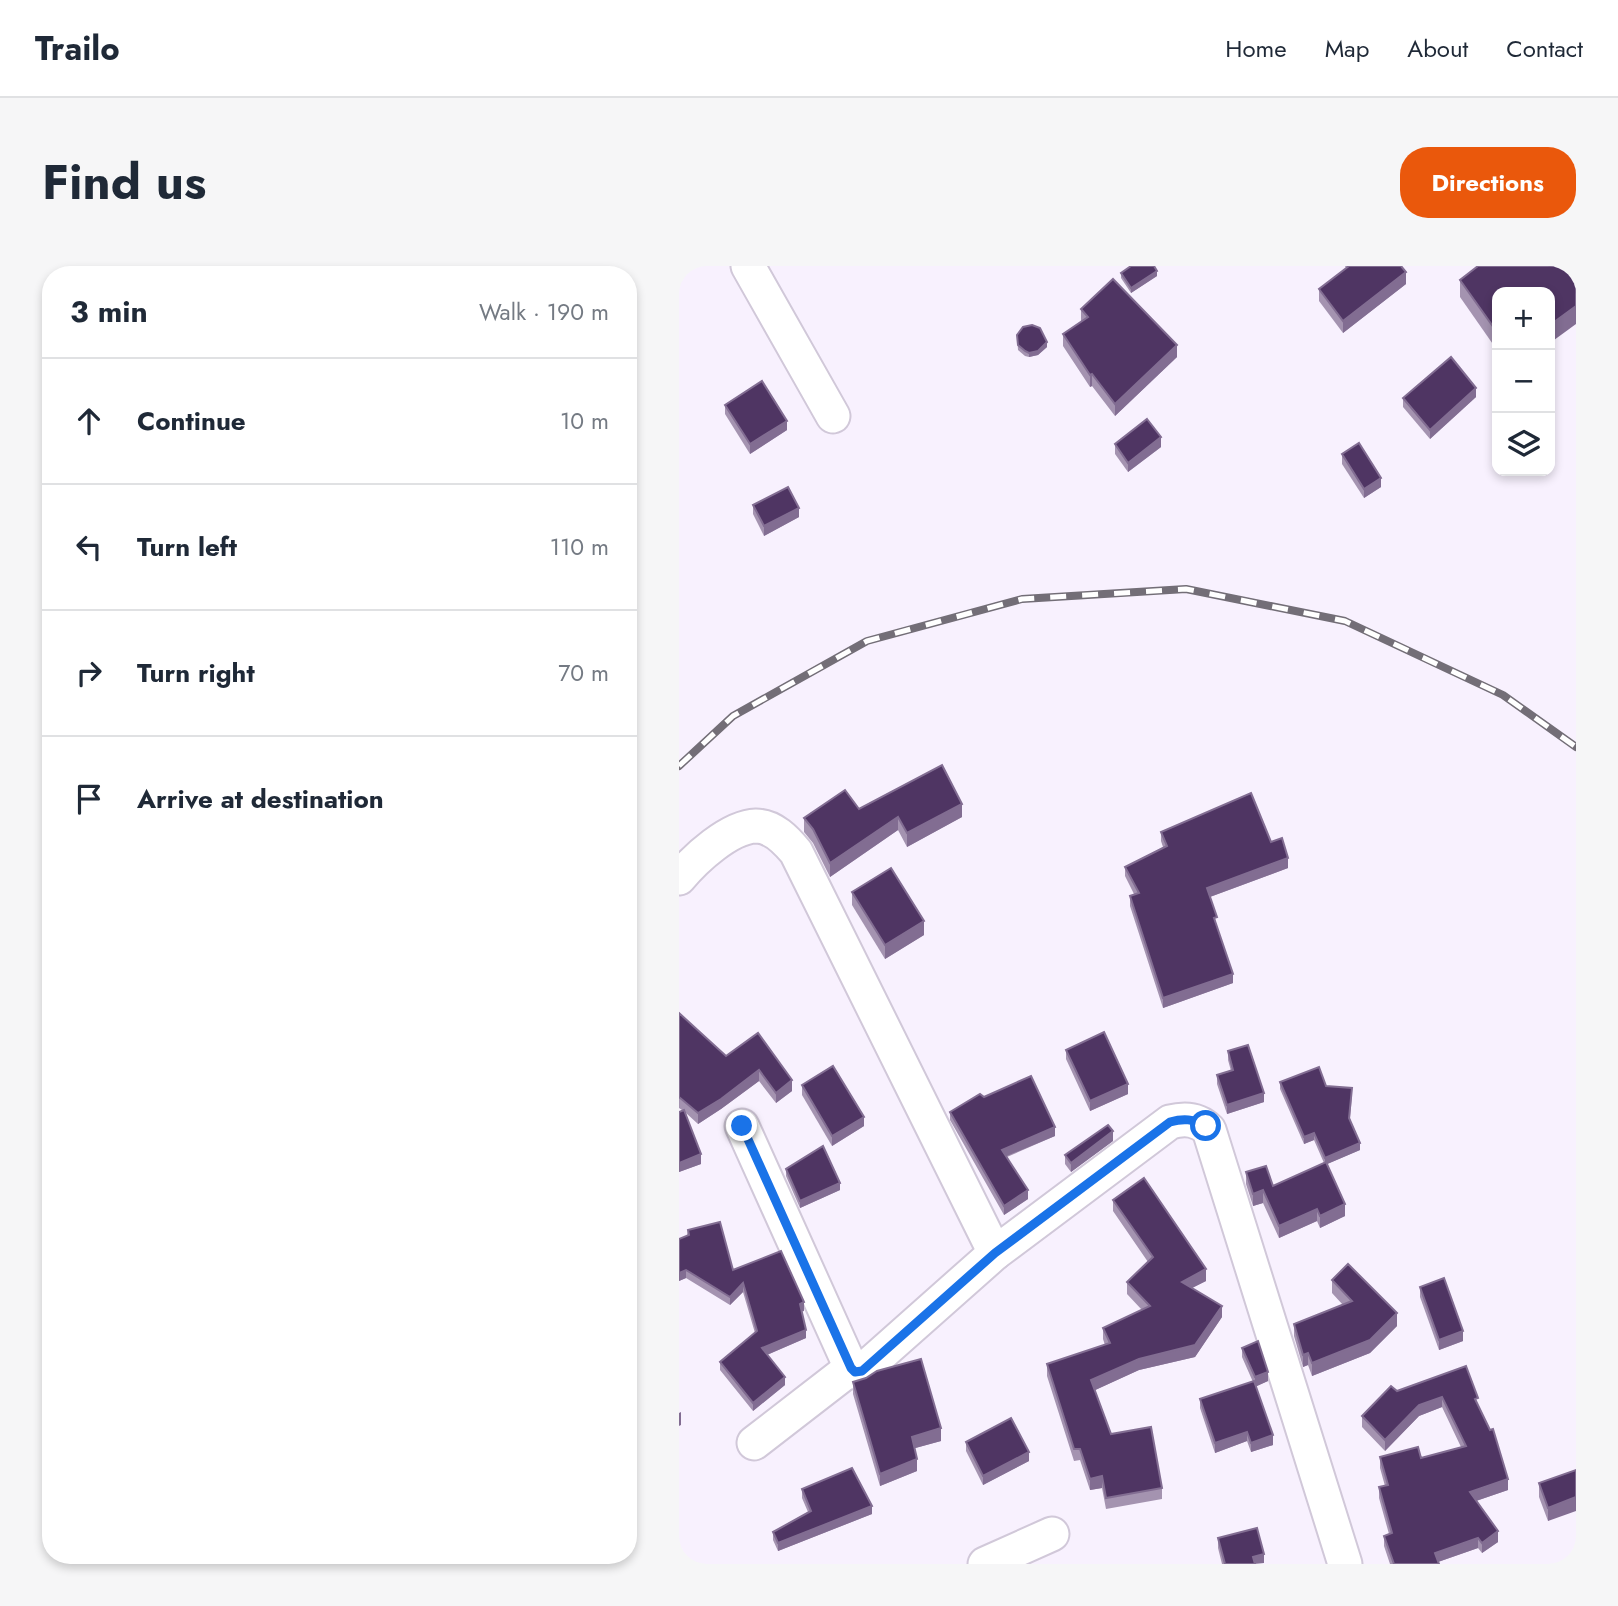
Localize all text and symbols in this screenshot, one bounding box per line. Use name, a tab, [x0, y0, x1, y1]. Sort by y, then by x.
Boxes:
text: Trailo	[35, 25, 120, 72]
text: Home	[1225, 31, 1287, 66]
text: Map	[1325, 31, 1369, 66]
text: About	[1407, 31, 1468, 66]
text: Contact	[1506, 31, 1583, 66]
text: Find us	[42, 147, 206, 217]
button: Directions	[1400, 147, 1576, 218]
map controls	[1492, 287, 1555, 476]
button: +	[1492, 287, 1555, 350]
text: 3 min	[70, 290, 148, 333]
text: Walk · 190 m	[479, 295, 609, 329]
button: −	[1492, 350, 1555, 413]
icon: ahead	[70, 402, 108, 440]
text: Continue	[137, 402, 246, 440]
text: 10 m	[560, 404, 609, 438]
button: layers	[1492, 413, 1555, 476]
icon: left	[70, 528, 108, 566]
text: Turn left	[137, 528, 237, 566]
text: 110 m	[550, 530, 609, 564]
icon: right	[70, 654, 108, 692]
text: Turn right	[137, 654, 255, 692]
text: 70 m	[558, 656, 609, 690]
icon: arrive	[70, 780, 108, 818]
text: Arrive at destination	[137, 780, 384, 818]
route end	[726, 1110, 757, 1141]
route start	[1190, 1110, 1221, 1141]

